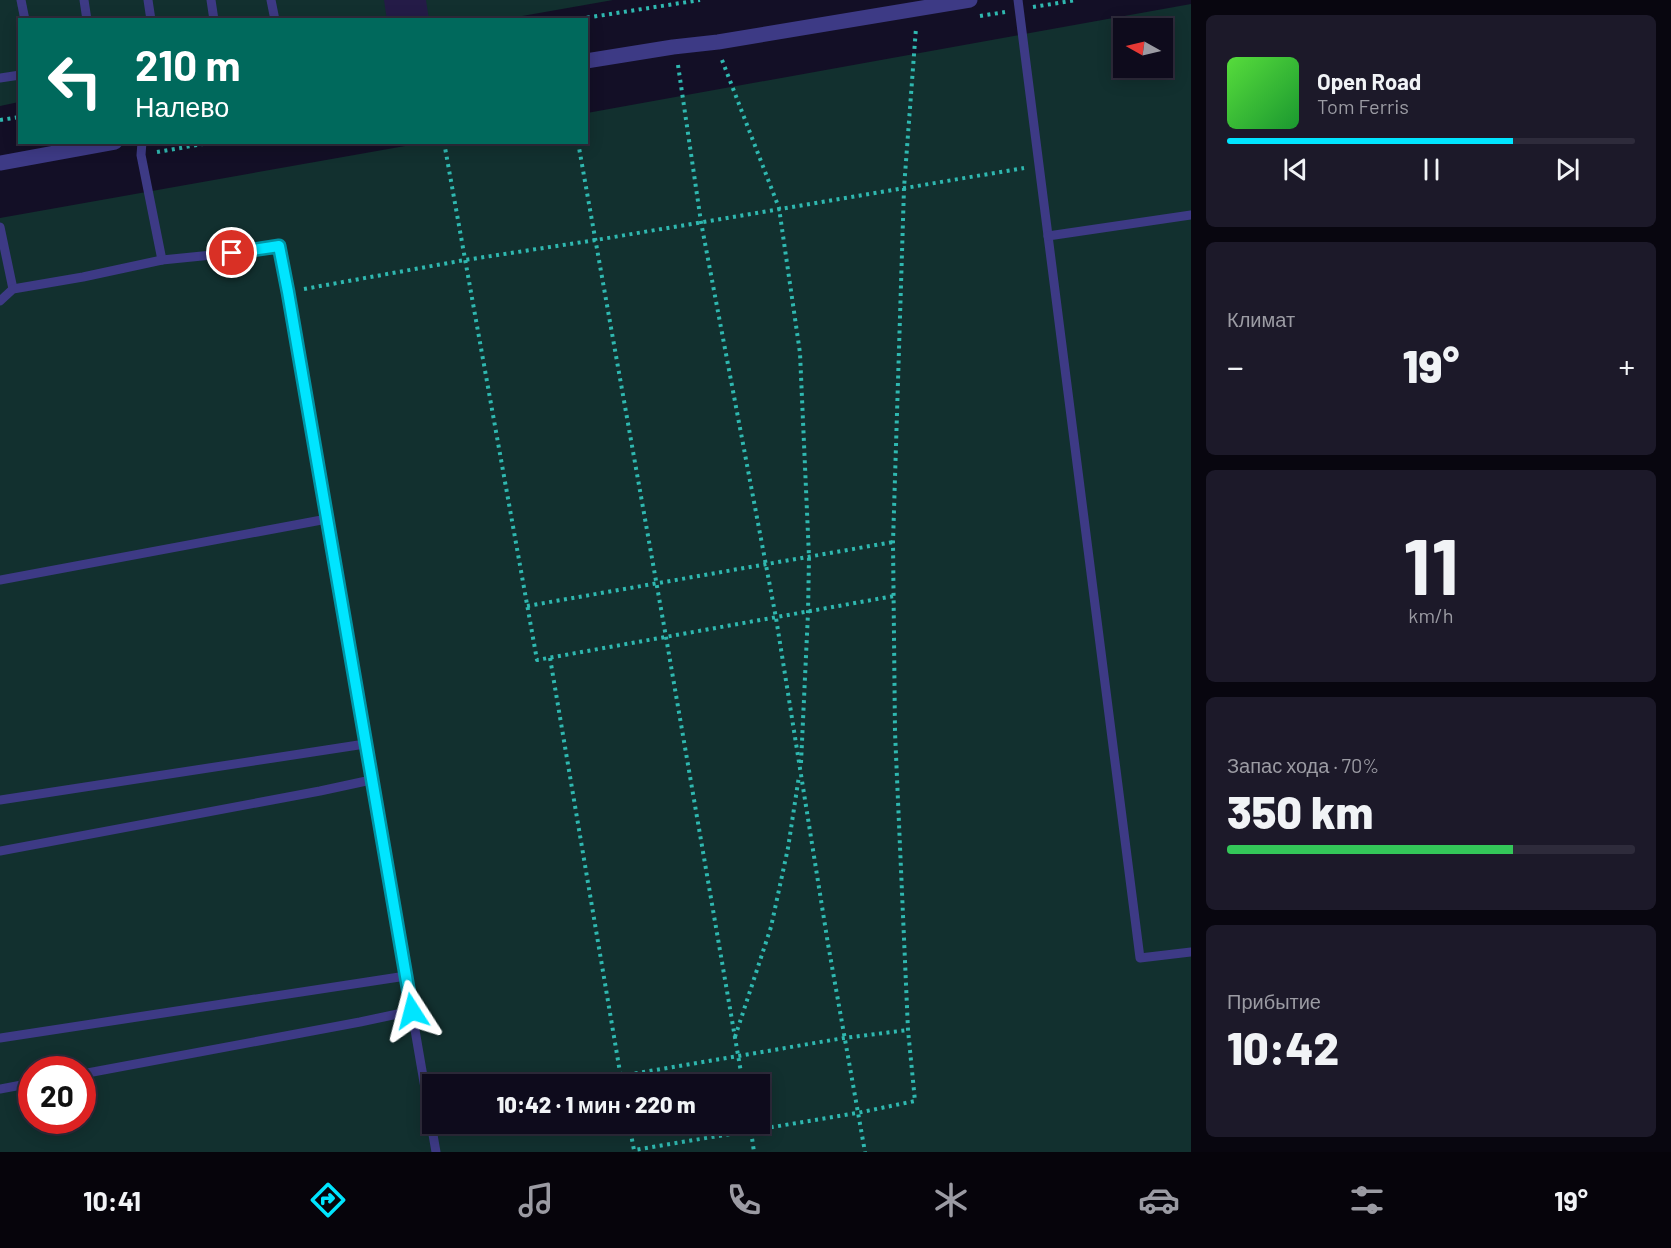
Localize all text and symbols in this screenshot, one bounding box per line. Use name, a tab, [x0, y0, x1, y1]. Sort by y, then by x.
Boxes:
north arrow	[1113, 18, 1173, 78]
map controls	[1113, 18, 1173, 78]
text: 210 m	[135, 39, 241, 89]
icon: left	[36, 42, 114, 120]
text: Open Road	[1317, 68, 1421, 94]
text: Налево	[135, 90, 229, 122]
text: Tom Ferris	[1317, 94, 1409, 118]
icon: previous	[1279, 153, 1312, 186]
icon: pause	[1415, 153, 1448, 186]
icon: next	[1551, 153, 1584, 186]
pin	[206, 227, 257, 278]
icon: arrive	[215, 236, 248, 269]
text: Климат	[1227, 307, 1295, 331]
text: 19°	[1403, 338, 1459, 392]
text: −	[1227, 346, 1244, 386]
text: +	[1619, 346, 1635, 386]
text: 11	[1403, 517, 1459, 611]
text: km/h	[1408, 603, 1454, 627]
text: Запас хода · 70%	[1227, 753, 1379, 777]
text: 350 km	[1227, 784, 1373, 838]
position arrow	[380, 979, 444, 1043]
text: Прибытие	[1227, 989, 1321, 1013]
text: 10:42	[1227, 1020, 1339, 1074]
speed limit sign: 20	[18, 1056, 96, 1134]
text: 10:42 · 1 мин · 220 m	[497, 1091, 695, 1117]
icon: directions	[307, 1179, 349, 1221]
icon: music	[515, 1179, 557, 1221]
icon: phone	[723, 1179, 765, 1221]
icon: climate	[930, 1179, 972, 1221]
icon: car	[1138, 1179, 1180, 1221]
icon: filters	[1346, 1179, 1388, 1221]
text: 10:41	[83, 1184, 141, 1216]
text: 19°	[1554, 1184, 1588, 1216]

